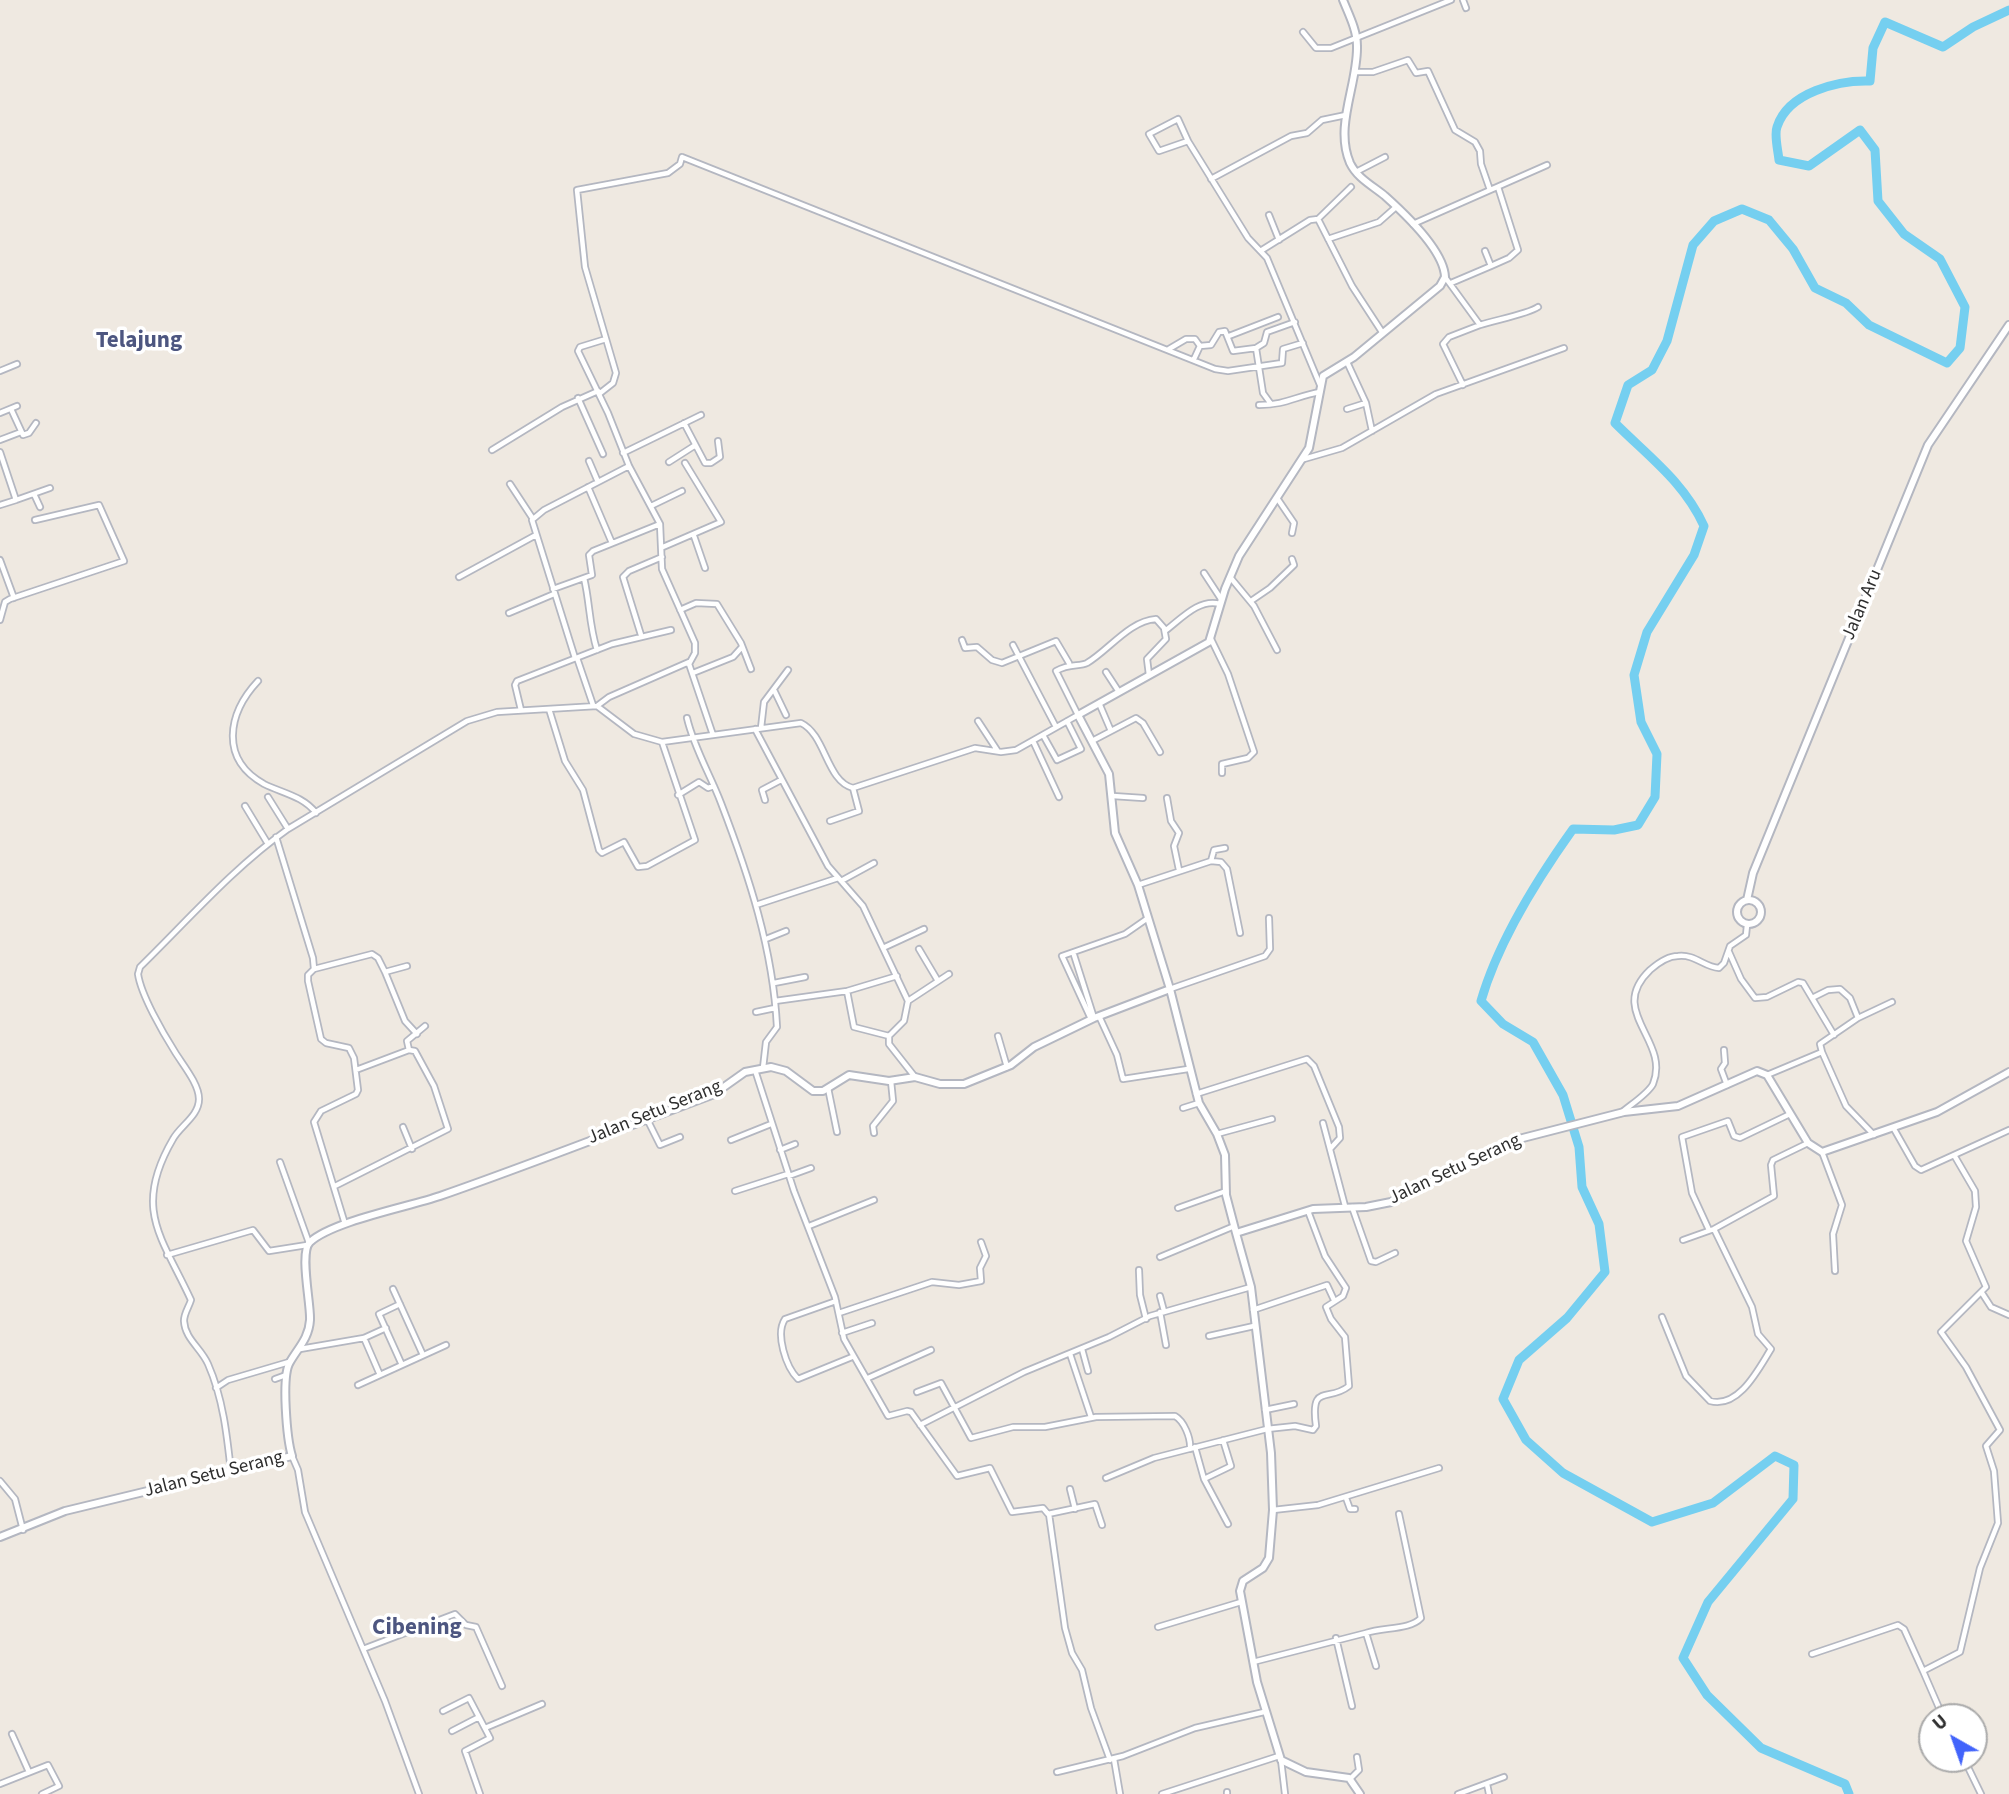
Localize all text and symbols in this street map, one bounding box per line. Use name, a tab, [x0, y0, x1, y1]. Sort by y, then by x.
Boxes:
district label: Telajung	[96, 328, 182, 356]
street label: Jalan Aru	[1838, 566, 1888, 644]
street label: Jalan Setu Serang	[585, 1076, 725, 1150]
street label: Jalan Setu Serang	[1386, 1130, 1524, 1210]
street label: Jalan Setu Serang	[142, 1447, 286, 1503]
district label: Cibening	[372, 1615, 462, 1643]
north arrow	[1918, 1703, 1988, 1773]
text: U	[1927, 1709, 1954, 1737]

